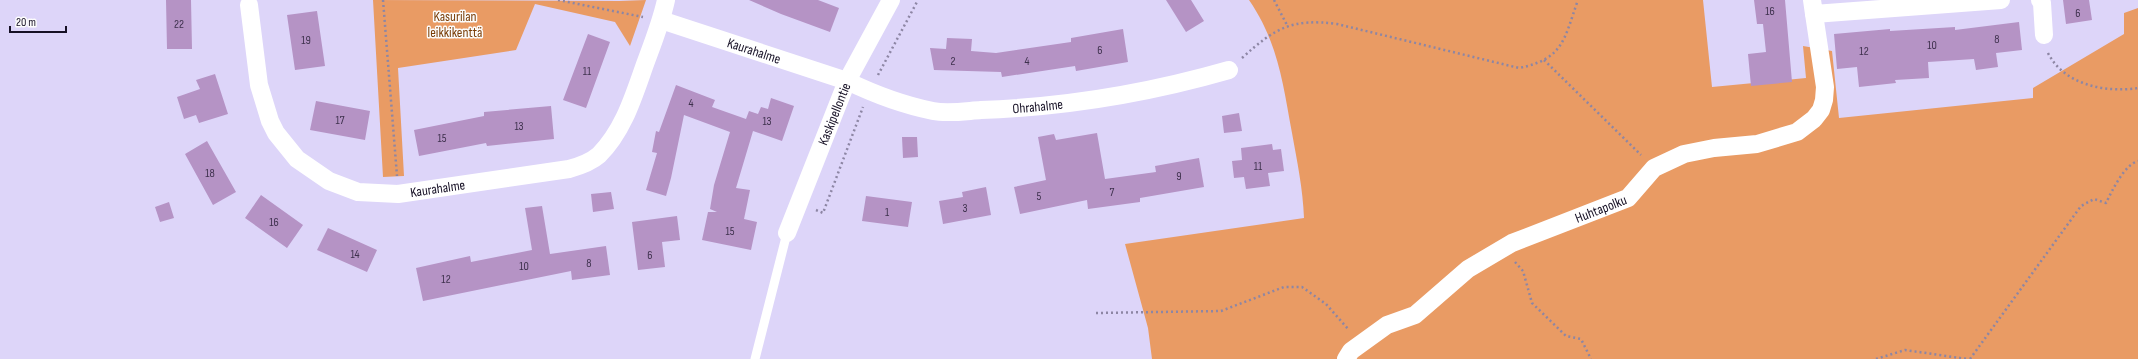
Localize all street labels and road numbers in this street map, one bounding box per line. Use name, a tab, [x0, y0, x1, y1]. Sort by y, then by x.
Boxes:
street label: Kaurahalme	[725, 34, 783, 68]
street label: Kaskipellontie	[814, 80, 854, 148]
street label: Ohrahalme	[1012, 96, 1064, 117]
street label: Kaurahalme	[409, 176, 466, 201]
street label: Huhtapolku	[1573, 191, 1629, 227]

